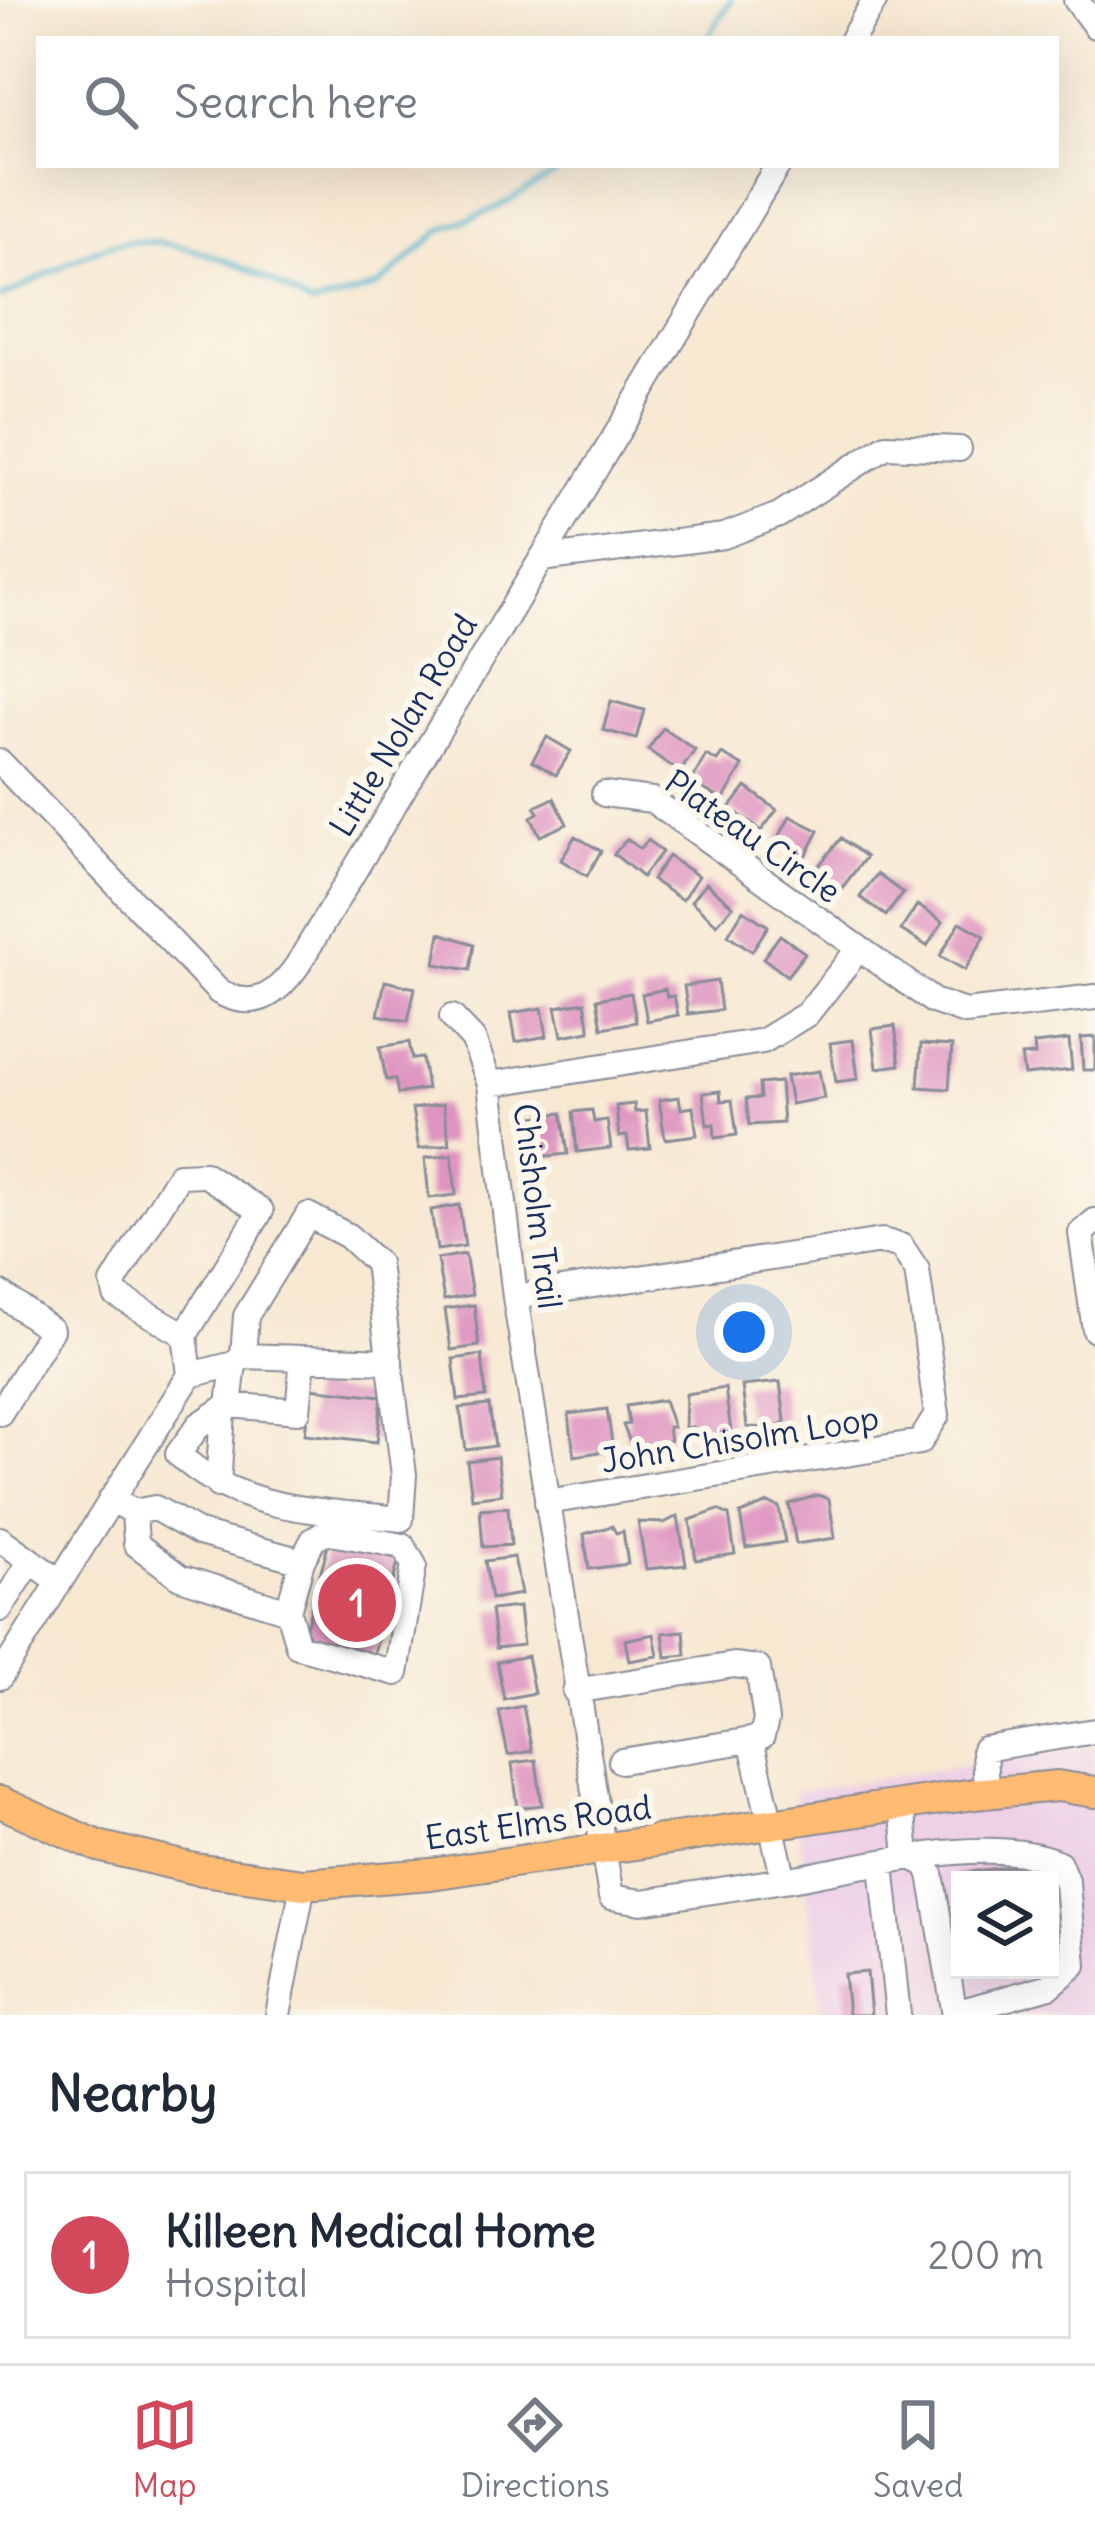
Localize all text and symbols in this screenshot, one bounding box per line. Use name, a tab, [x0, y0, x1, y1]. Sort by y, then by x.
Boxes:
search box	[36, 36, 1059, 168]
icon: search	[78, 69, 144, 135]
text: Search here	[174, 74, 418, 130]
street label: Little Nolan Road	[320, 606, 486, 844]
street label: Plateau Circle	[657, 760, 849, 912]
street label: Chisholm Trail	[505, 1101, 571, 1311]
your location	[714, 1302, 774, 1362]
street label: John Chisolm Loop	[598, 1396, 882, 1482]
pin: 1	[318, 1558, 396, 1648]
street label: East Elms Road	[422, 1785, 654, 1859]
map controls	[951, 1871, 1059, 1979]
button: layers	[951, 1871, 1059, 1979]
text: Nearby	[48, 2061, 217, 2125]
text: Killeen Medical Home	[165, 2203, 596, 2259]
text: 1	[82, 2231, 98, 2280]
text: 200 m	[928, 2231, 1044, 2280]
text: Hospital	[165, 2259, 308, 2308]
tab: Map	[132, 2392, 198, 2506]
tab: Directions	[461, 2392, 610, 2506]
tab: Saved	[873, 2392, 963, 2506]

